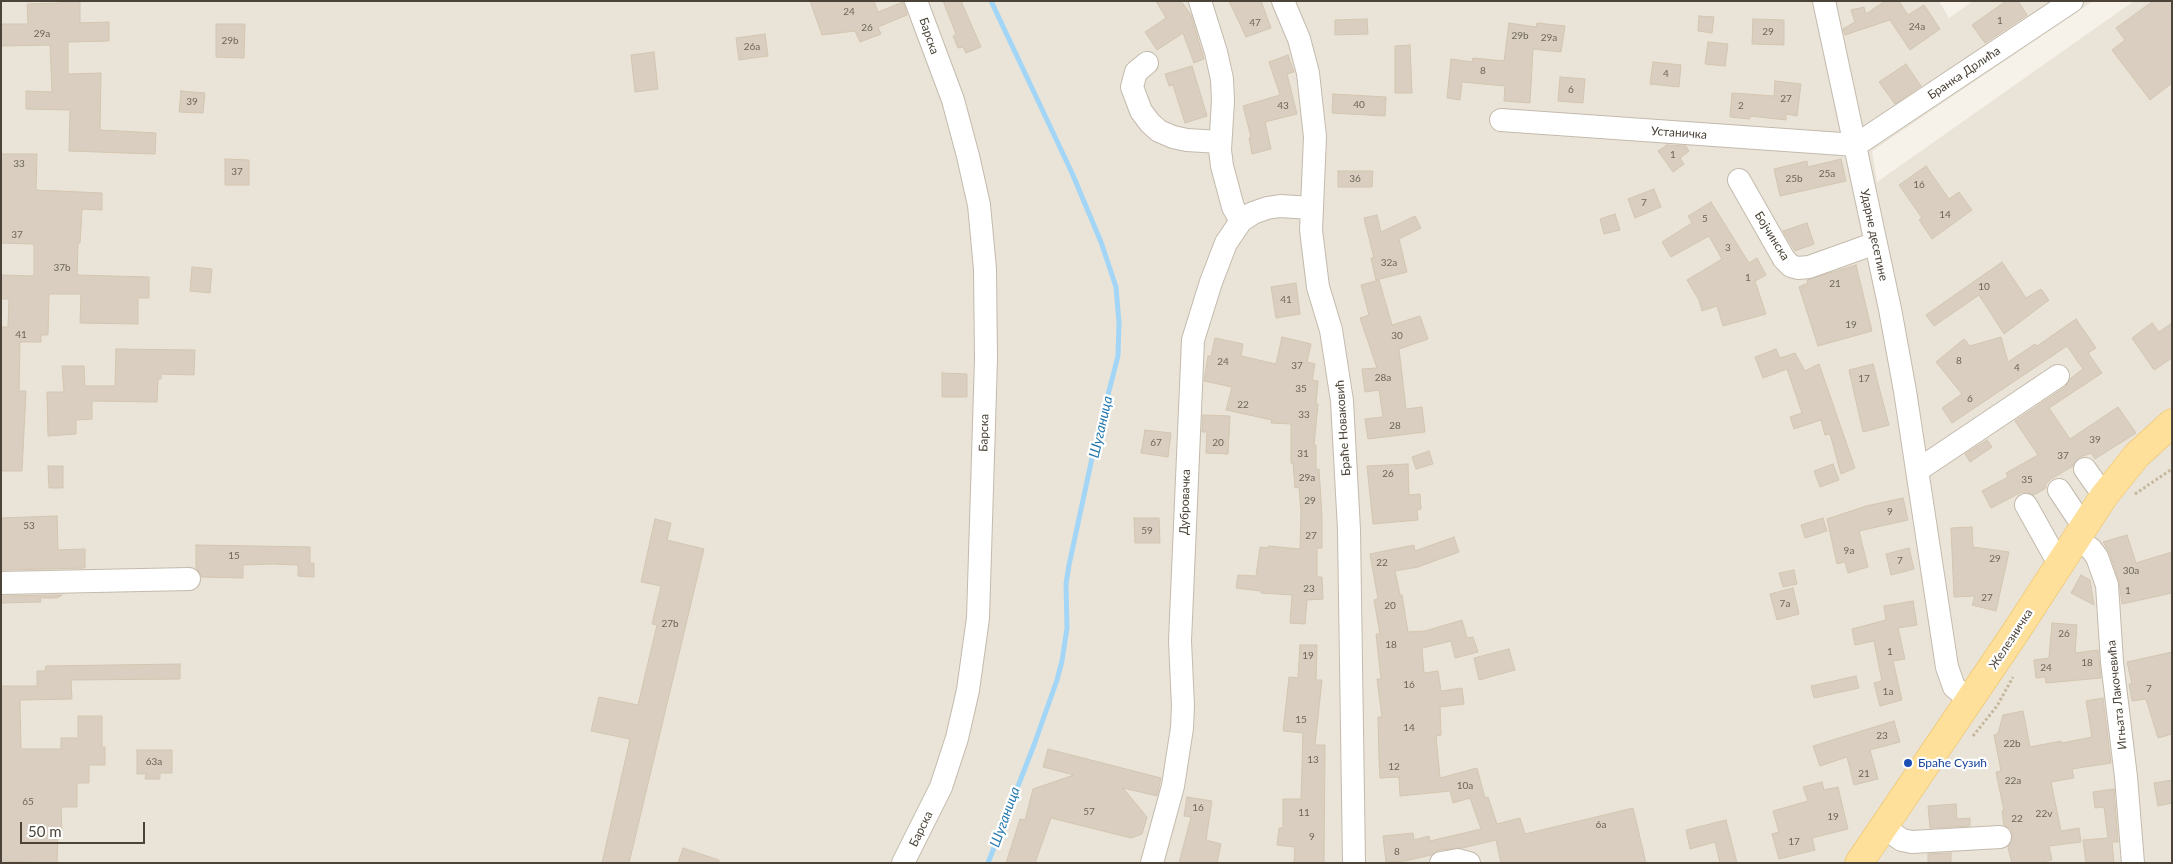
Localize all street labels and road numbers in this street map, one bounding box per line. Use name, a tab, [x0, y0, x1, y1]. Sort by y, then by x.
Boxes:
street label: Барска	[916, 16, 942, 56]
street label: Бранка Дрлића	[1925, 43, 2003, 103]
street label: Устаничка	[1650, 124, 1708, 142]
street label: Ударне десетине	[1857, 188, 1891, 282]
street label: Бојчинска	[1751, 209, 1793, 263]
street label: Браће Новаковић	[1332, 380, 1354, 476]
street label: Барска	[976, 414, 992, 452]
street label: Дубровачка	[1177, 469, 1193, 535]
street label: Железничка	[1986, 606, 2036, 672]
street label: Игњата Лакочевића	[2104, 640, 2130, 750]
street label: Барска	[906, 809, 936, 849]

